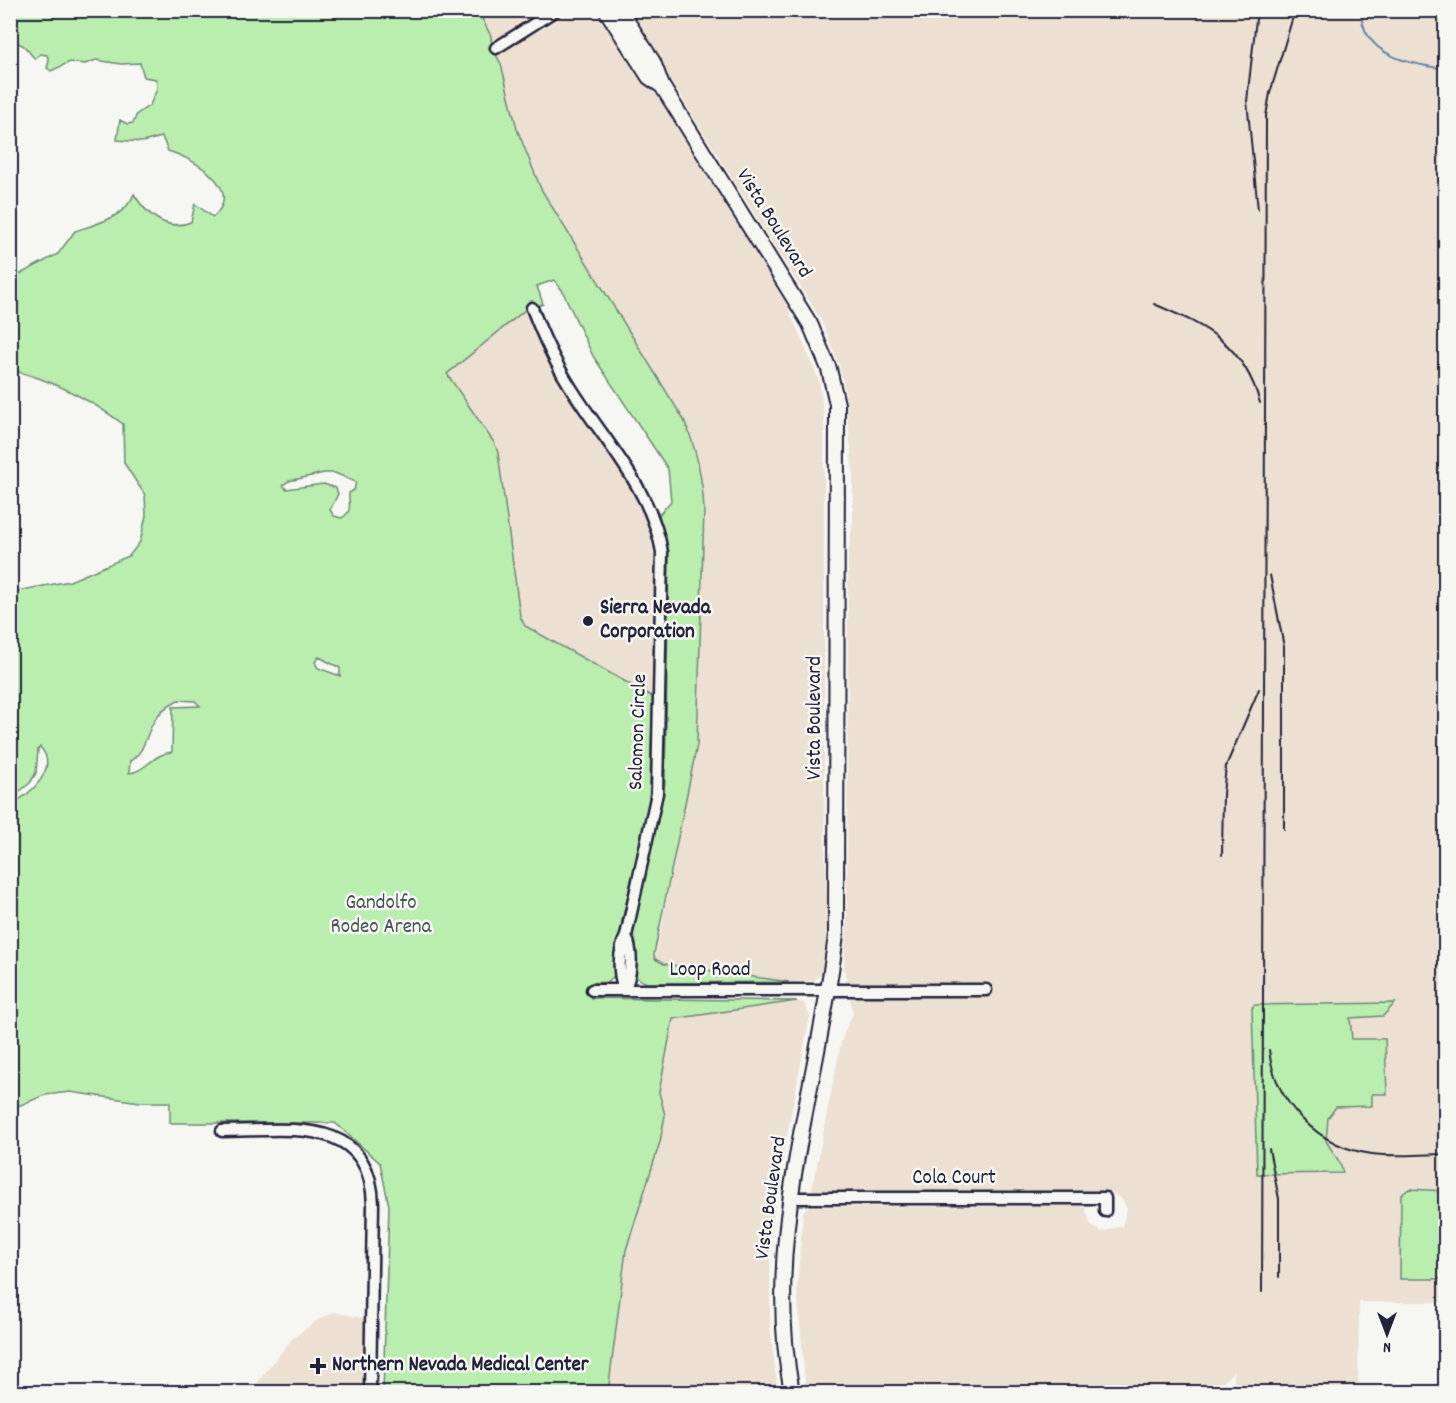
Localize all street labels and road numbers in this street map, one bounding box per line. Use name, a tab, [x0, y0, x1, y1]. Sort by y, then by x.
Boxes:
street label: Vista Boulevard	[727, 163, 819, 285]
street label: Vista Boulevard	[801, 656, 831, 780]
street label: Salomon Circle	[622, 673, 656, 791]
street label: Loop Road	[669, 956, 751, 986]
street label: Vista Boulevard	[749, 1135, 795, 1261]
street label: Cola Court	[912, 1164, 996, 1194]

